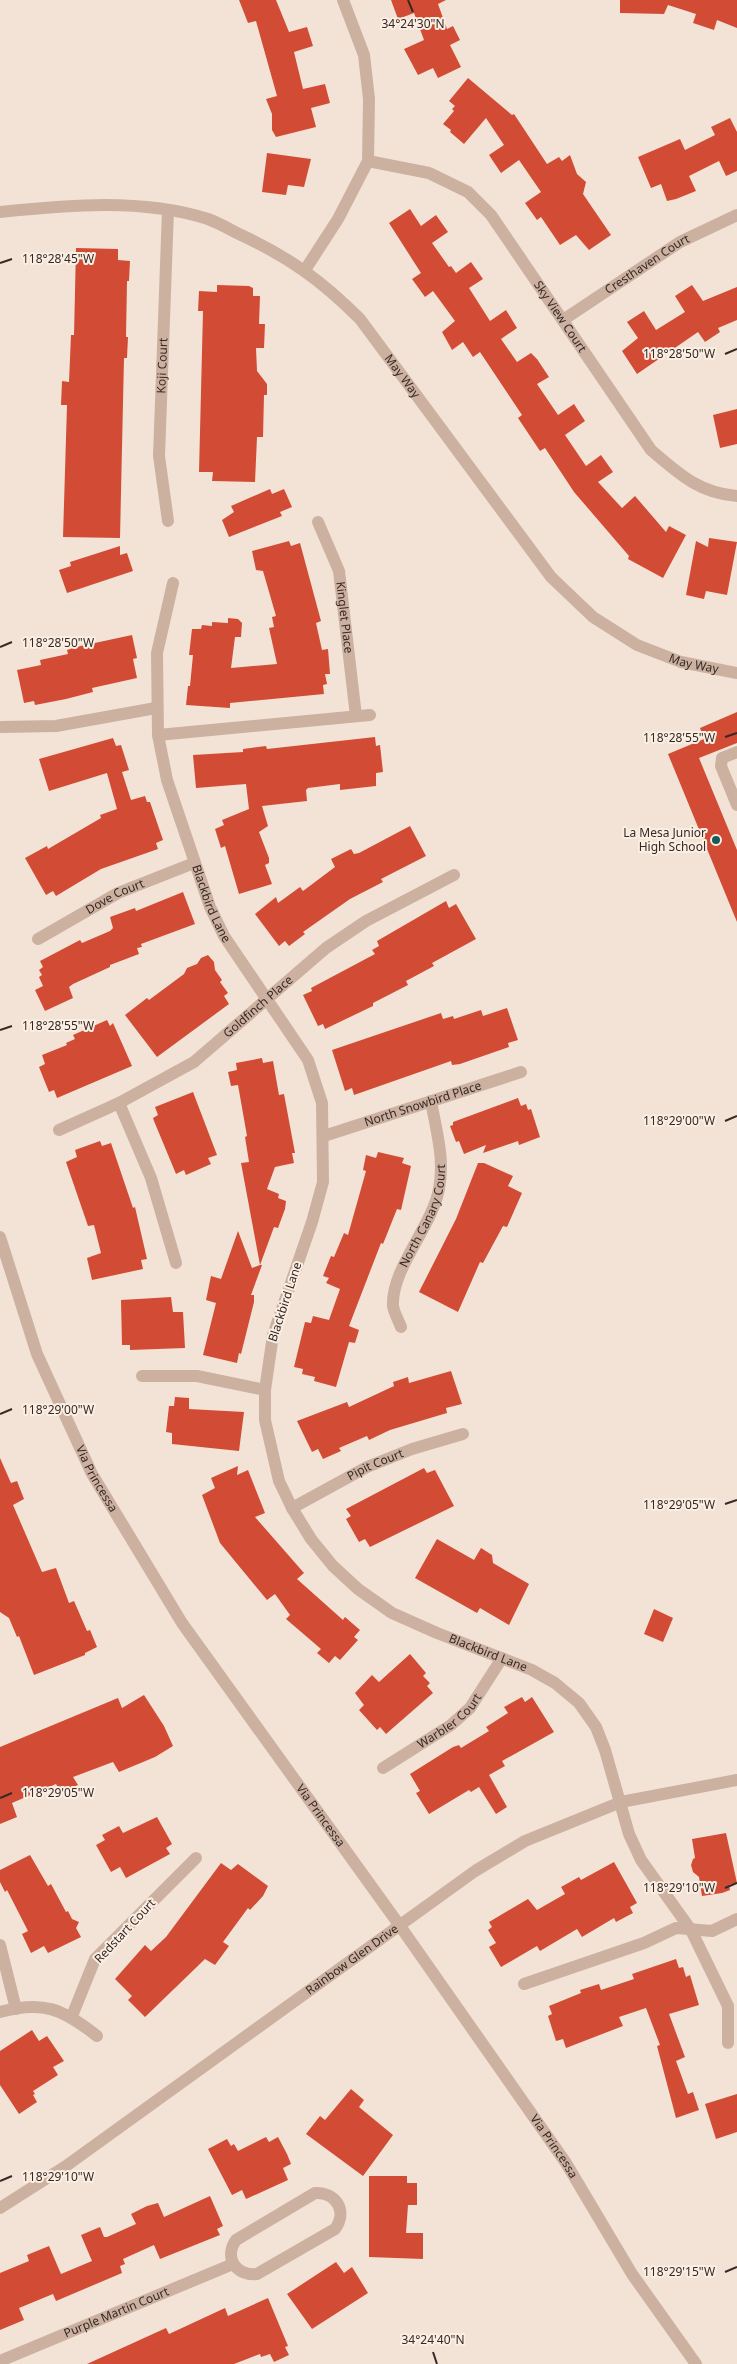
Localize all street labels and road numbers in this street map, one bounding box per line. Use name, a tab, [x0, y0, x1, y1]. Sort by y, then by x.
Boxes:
street label: Cresthaven Court	[601, 229, 693, 298]
street label: Sky View Court	[530, 277, 591, 356]
street label: Koji Court	[152, 337, 171, 394]
street label: May Way	[381, 350, 425, 402]
street label: Kinglet Place	[332, 580, 358, 654]
street label: May Way	[666, 649, 721, 677]
street label: Blackbird Lane	[188, 862, 235, 946]
street label: Dove Court	[82, 874, 147, 918]
street label: Goldfinch Place	[219, 971, 296, 1041]
street label: North Snowbird Place	[362, 1076, 484, 1130]
street label: North Canary Court	[395, 1163, 449, 1270]
street label: Blackbird Lane	[264, 1260, 305, 1344]
street label: Via Princessa	[72, 1442, 122, 1515]
street label: Pipit Court	[344, 1444, 406, 1484]
street label: Blackbird Lane	[447, 1629, 530, 1675]
street label: Warbler Court	[414, 1689, 486, 1752]
street label: Via Princessa	[293, 1780, 349, 1850]
street label: Redstart Court	[90, 1894, 159, 1967]
street label: Rainbow Glen Drive	[302, 1920, 402, 1998]
street label: Via Princessa	[527, 2111, 582, 2181]
street label: Purple Martin Court	[61, 2282, 172, 2342]

